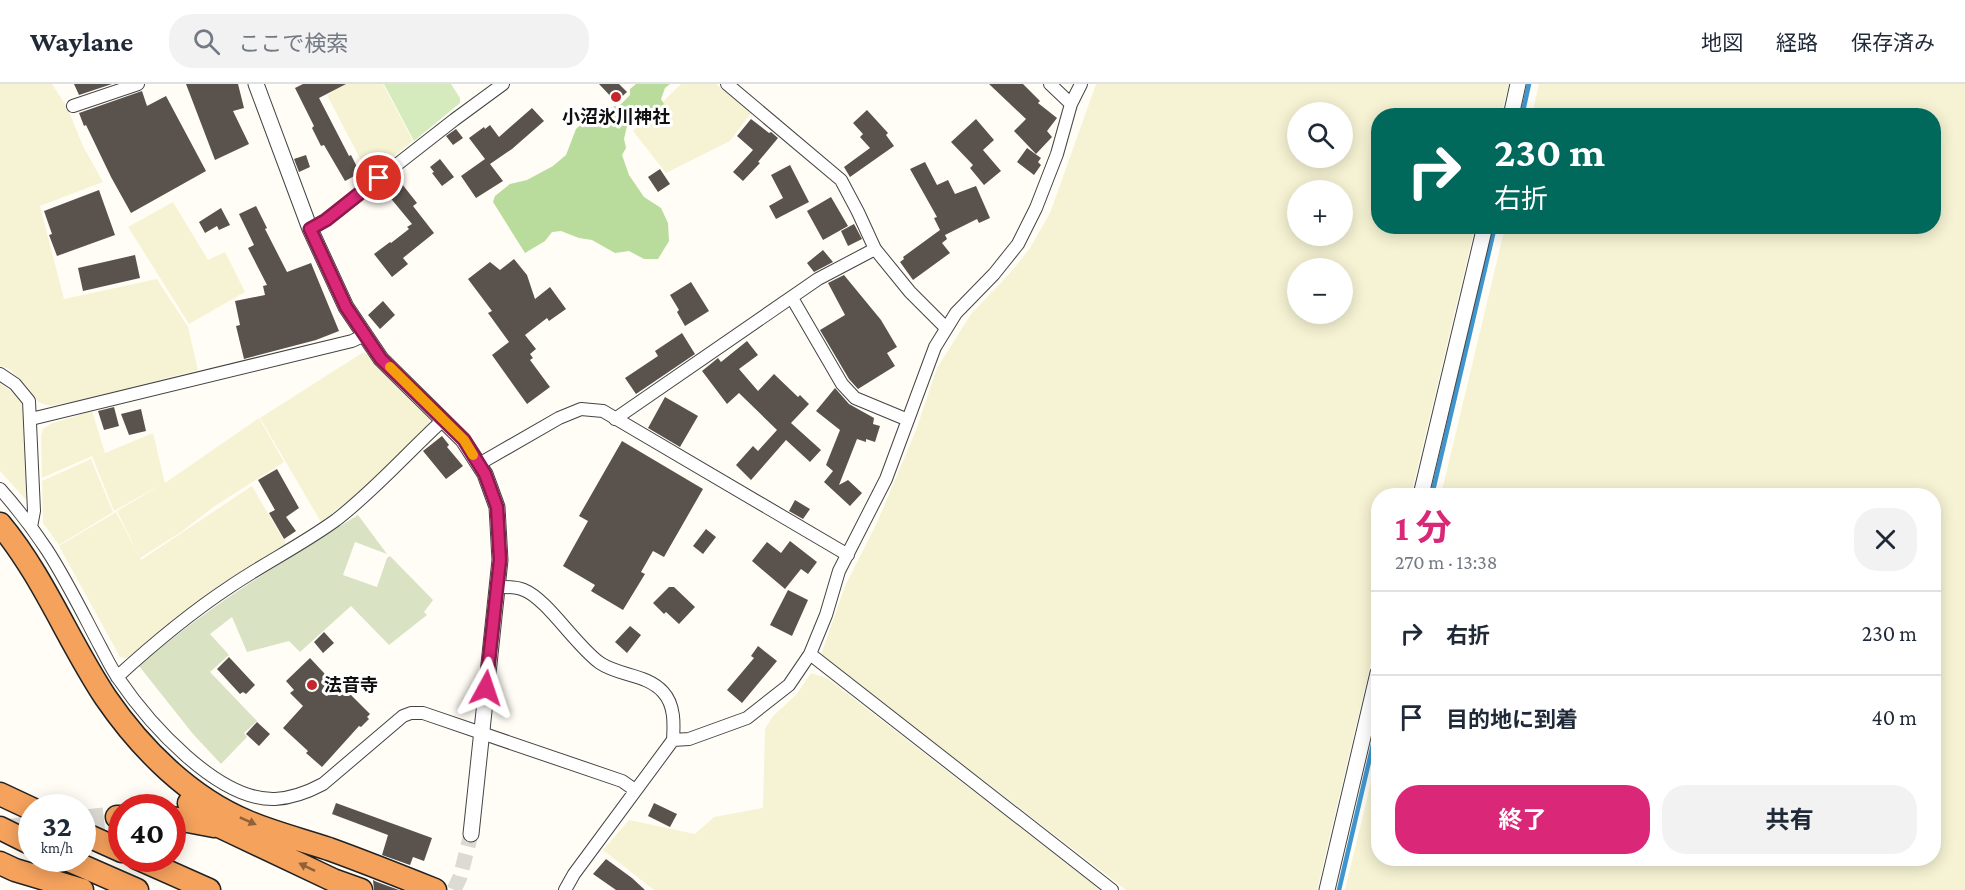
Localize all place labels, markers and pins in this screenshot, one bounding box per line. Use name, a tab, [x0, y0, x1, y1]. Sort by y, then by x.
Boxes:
marker: 小沼氷川神社	[609, 90, 623, 104]
place label: 小沼氷川神社	[562, 107, 670, 127]
pin	[353, 152, 404, 203]
place label: 法音寺	[324, 675, 378, 695]
marker: 法音寺	[305, 678, 319, 692]

